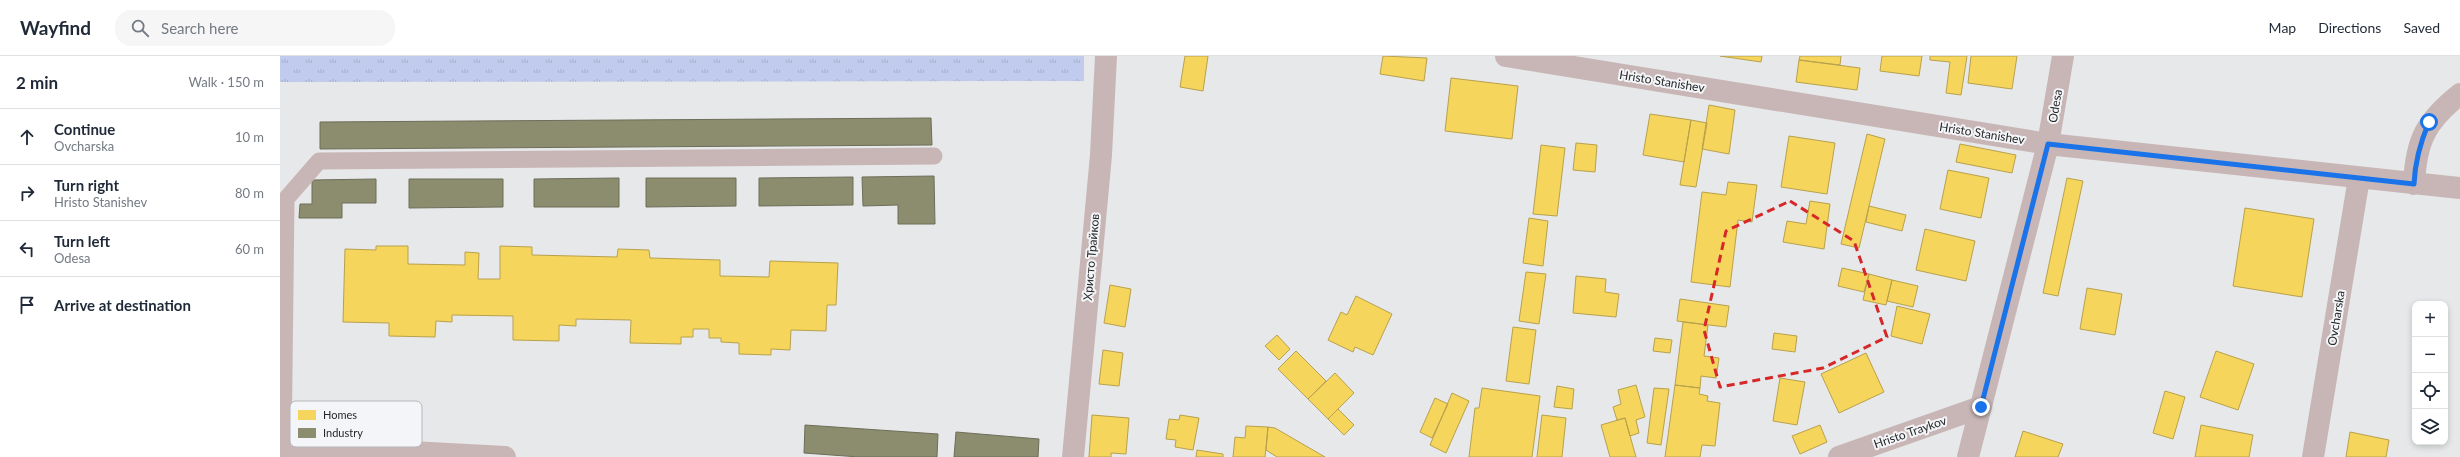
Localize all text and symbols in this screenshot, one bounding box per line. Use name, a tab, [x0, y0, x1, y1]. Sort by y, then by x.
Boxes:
search box	[115, 10, 395, 46]
text: Wayfind	[20, 16, 91, 39]
icon: search	[129, 17, 151, 39]
text: Search here	[161, 19, 238, 37]
text: Map	[2269, 19, 2296, 36]
text: Directions	[2318, 19, 2381, 36]
text: Saved	[2403, 19, 2440, 36]
street label: Hristo Stanishev	[1618, 67, 1706, 95]
text: 2 min	[16, 72, 58, 93]
text: Walk · 150 m	[188, 74, 264, 90]
street label: Odesa	[2045, 88, 2065, 124]
route start	[2420, 113, 2438, 131]
street label: Hristo Stanishev	[1938, 119, 2026, 147]
text: Continue	[54, 120, 115, 138]
icon: ahead	[16, 126, 38, 148]
text: 10 m	[235, 129, 264, 145]
text: Ovcharska	[54, 138, 114, 154]
text: Turn right	[54, 176, 119, 194]
icon: right	[16, 182, 38, 204]
text: 80 m	[235, 185, 264, 201]
text: Hristo Stanishev	[54, 194, 147, 210]
street label: Христо Трайков	[1080, 213, 1102, 301]
text: Turn left	[54, 232, 110, 250]
icon: left	[16, 238, 38, 260]
text: 60 m	[235, 241, 264, 257]
text: Odesa	[54, 250, 91, 266]
street label: Ovcharska	[2324, 289, 2348, 347]
icon: arrive	[16, 294, 38, 316]
text: Arrive at destination	[54, 296, 191, 314]
map controls	[2412, 301, 2448, 445]
button: +	[2412, 301, 2448, 337]
button: −	[2412, 337, 2448, 373]
button: locate	[2412, 373, 2448, 409]
route end	[1972, 398, 1990, 416]
legend	[290, 401, 422, 447]
text: Homes	[323, 408, 357, 421]
button: layers	[2412, 409, 2448, 445]
street label: Hristo Traykov	[1872, 412, 1949, 451]
text: Industry	[323, 426, 363, 439]

